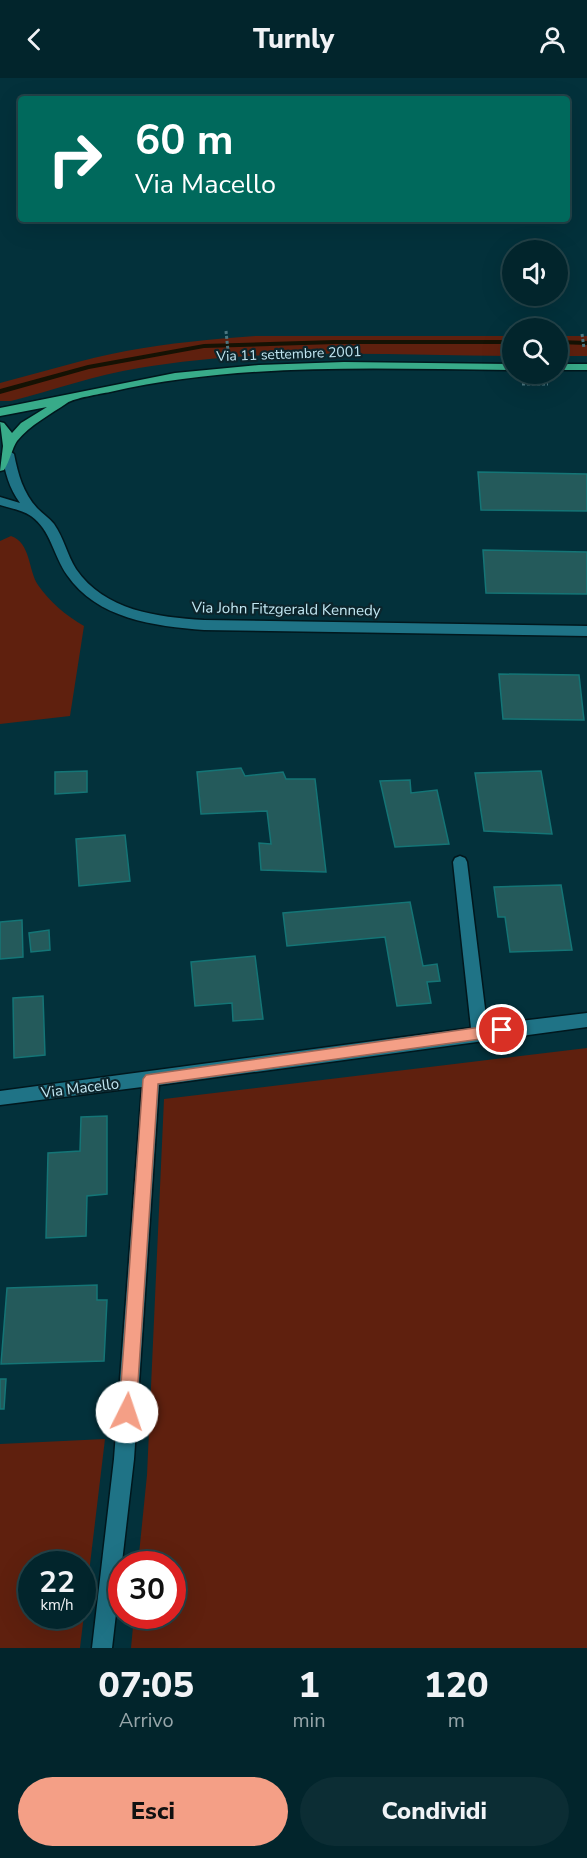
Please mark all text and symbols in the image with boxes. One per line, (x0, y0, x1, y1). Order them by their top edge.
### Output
text: Turnly (253, 21, 334, 58)
icon: back (18, 23, 51, 56)
icon: person (536, 23, 569, 56)
text: 60 m (135, 112, 234, 169)
icon: right (36, 120, 114, 198)
text: Via Macello (135, 166, 276, 203)
map controls (502, 240, 568, 384)
button: sound (502, 240, 568, 306)
button: search (502, 318, 568, 384)
street label: Via 11 settembre 2001 (215, 342, 362, 366)
street label: Via John Fitzgerald Kennedy (190, 597, 381, 621)
pin (476, 1004, 527, 1055)
icon: arrive (485, 1013, 518, 1046)
street label: Via Macello (39, 1073, 120, 1103)
position arrow (95, 1380, 159, 1444)
speed limit sign: 30 (108, 1551, 186, 1629)
text: 22 (39, 1562, 75, 1603)
text: km/h (40, 1595, 74, 1615)
text: 07:05 (98, 1661, 194, 1710)
text: 1 (298, 1661, 320, 1710)
text: 120 (424, 1661, 489, 1710)
text: Arrivo (119, 1707, 174, 1734)
text: min (292, 1707, 326, 1734)
text: m (448, 1707, 465, 1734)
button: Esci (18, 1777, 288, 1846)
button: Condividi (300, 1777, 569, 1846)

